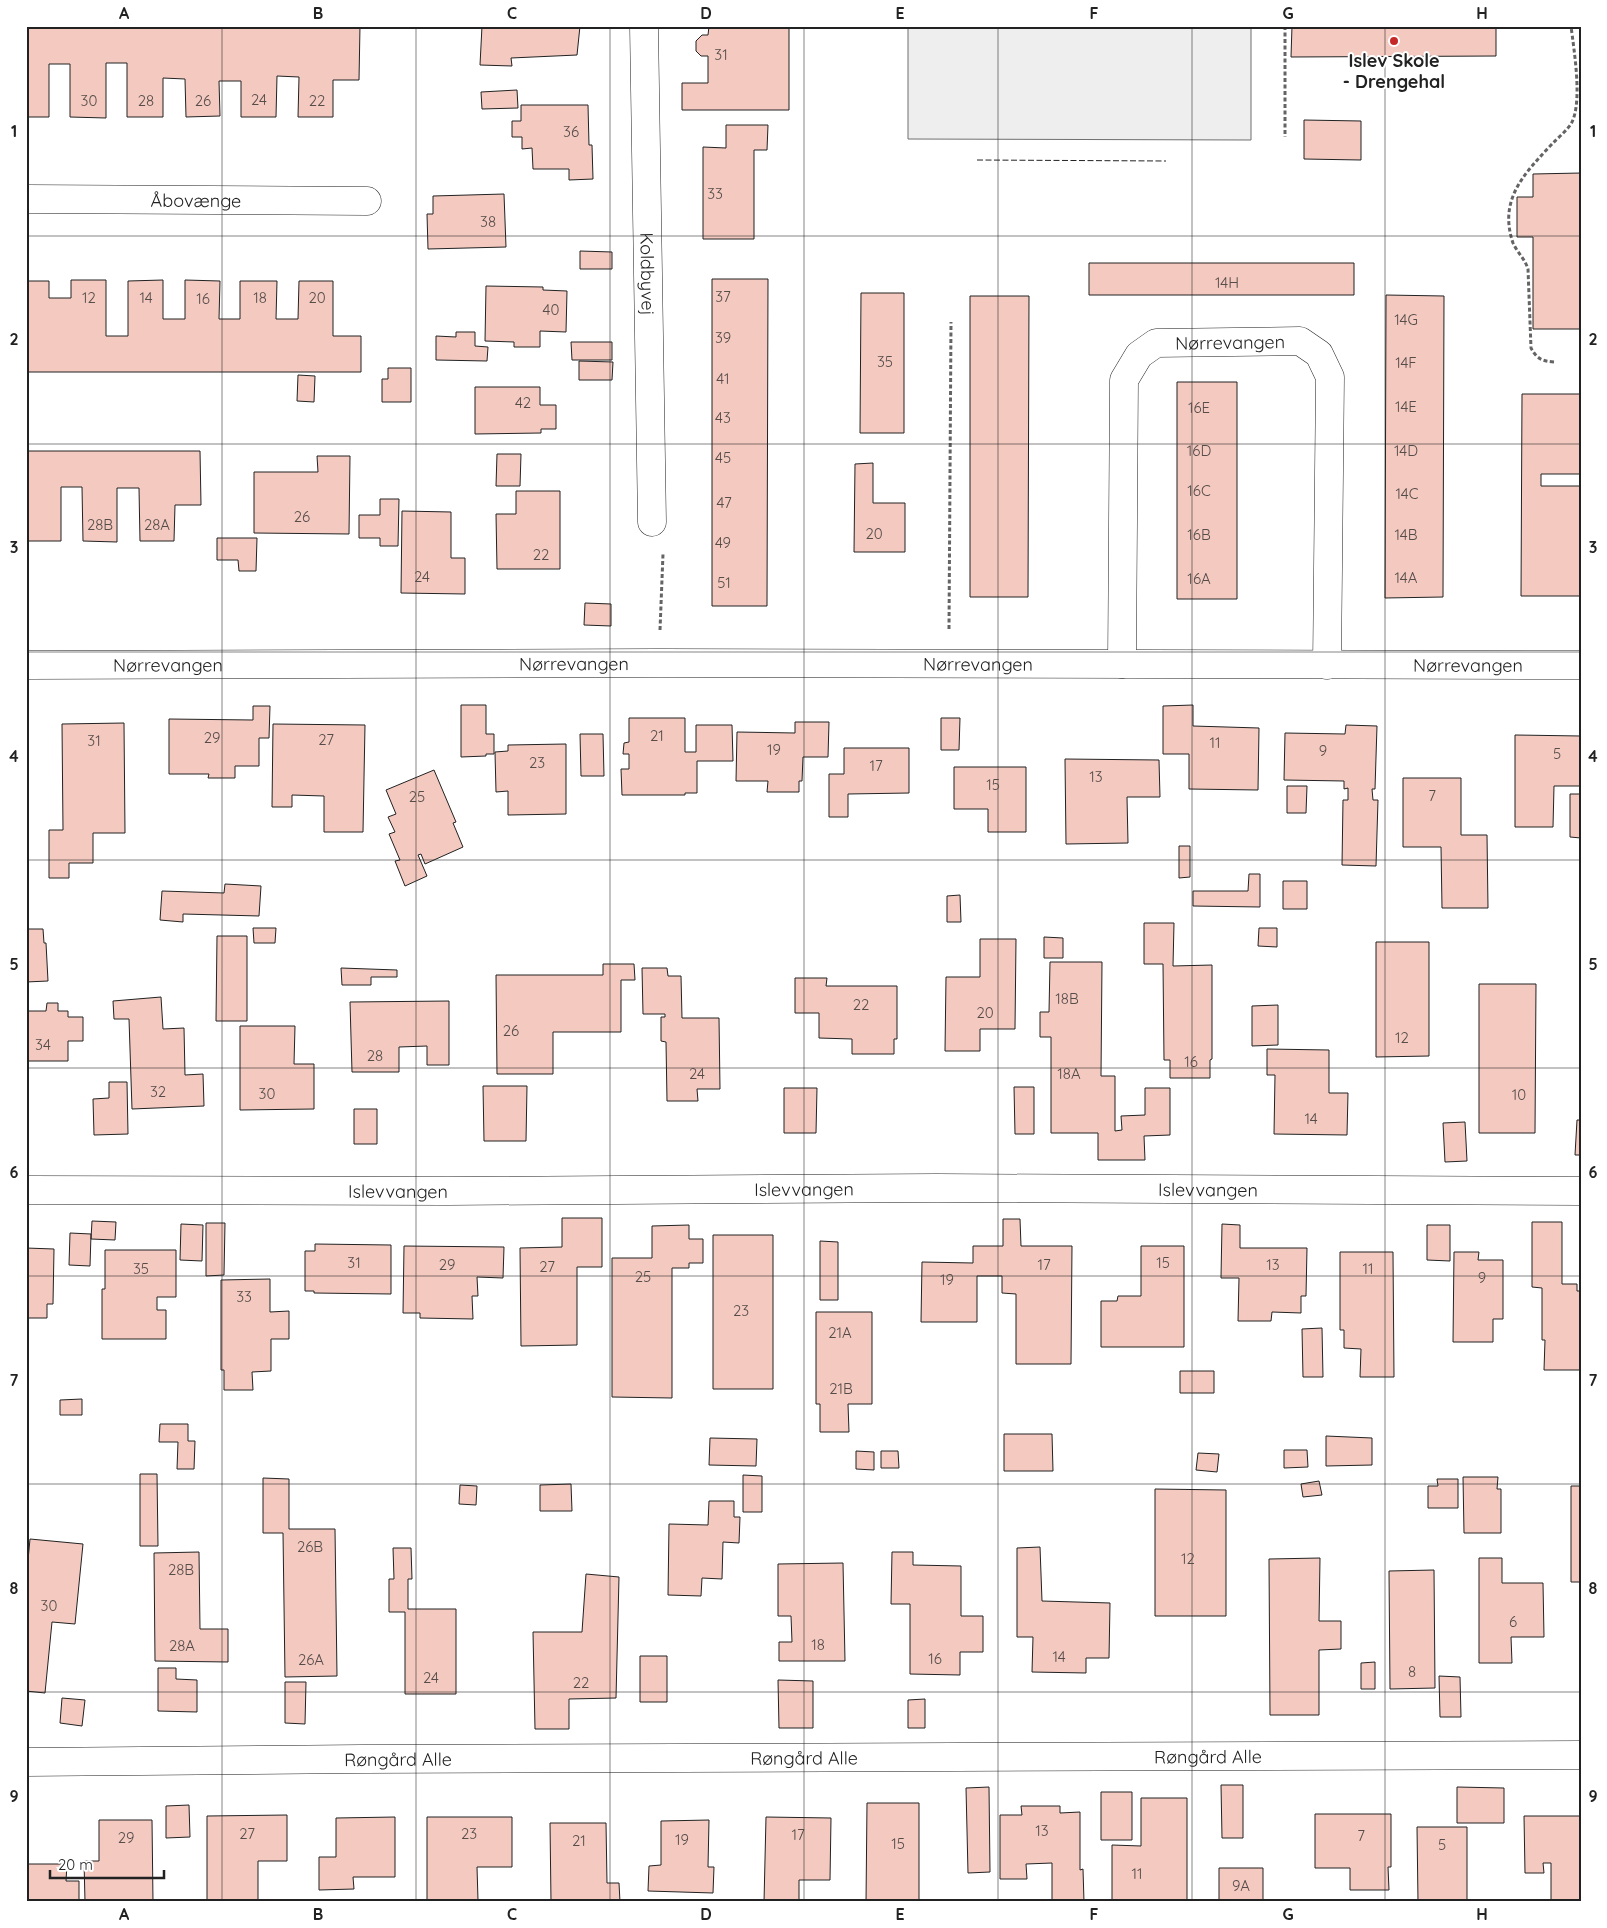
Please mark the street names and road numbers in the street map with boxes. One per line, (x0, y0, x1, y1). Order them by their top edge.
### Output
street label: Åbovænge (151, 188, 241, 212)
street label: Koldbyvej (636, 232, 660, 316)
street label: Nørrevangen (1175, 330, 1285, 354)
street label: Nørrevangen (519, 652, 629, 675)
street label: Nørrevangen (923, 652, 1033, 675)
street label: Nørrevangen (113, 653, 223, 676)
street label: Nørrevangen (1413, 653, 1523, 676)
street label: Islevvangen (754, 1177, 854, 1201)
street label: Islevvangen (1158, 1178, 1258, 1201)
street label: Islevvangen (348, 1179, 448, 1202)
street label: Røngård Alle (1154, 1745, 1262, 1768)
street label: Røngård Alle (750, 1746, 858, 1769)
street label: Røngård Alle (344, 1747, 452, 1771)

